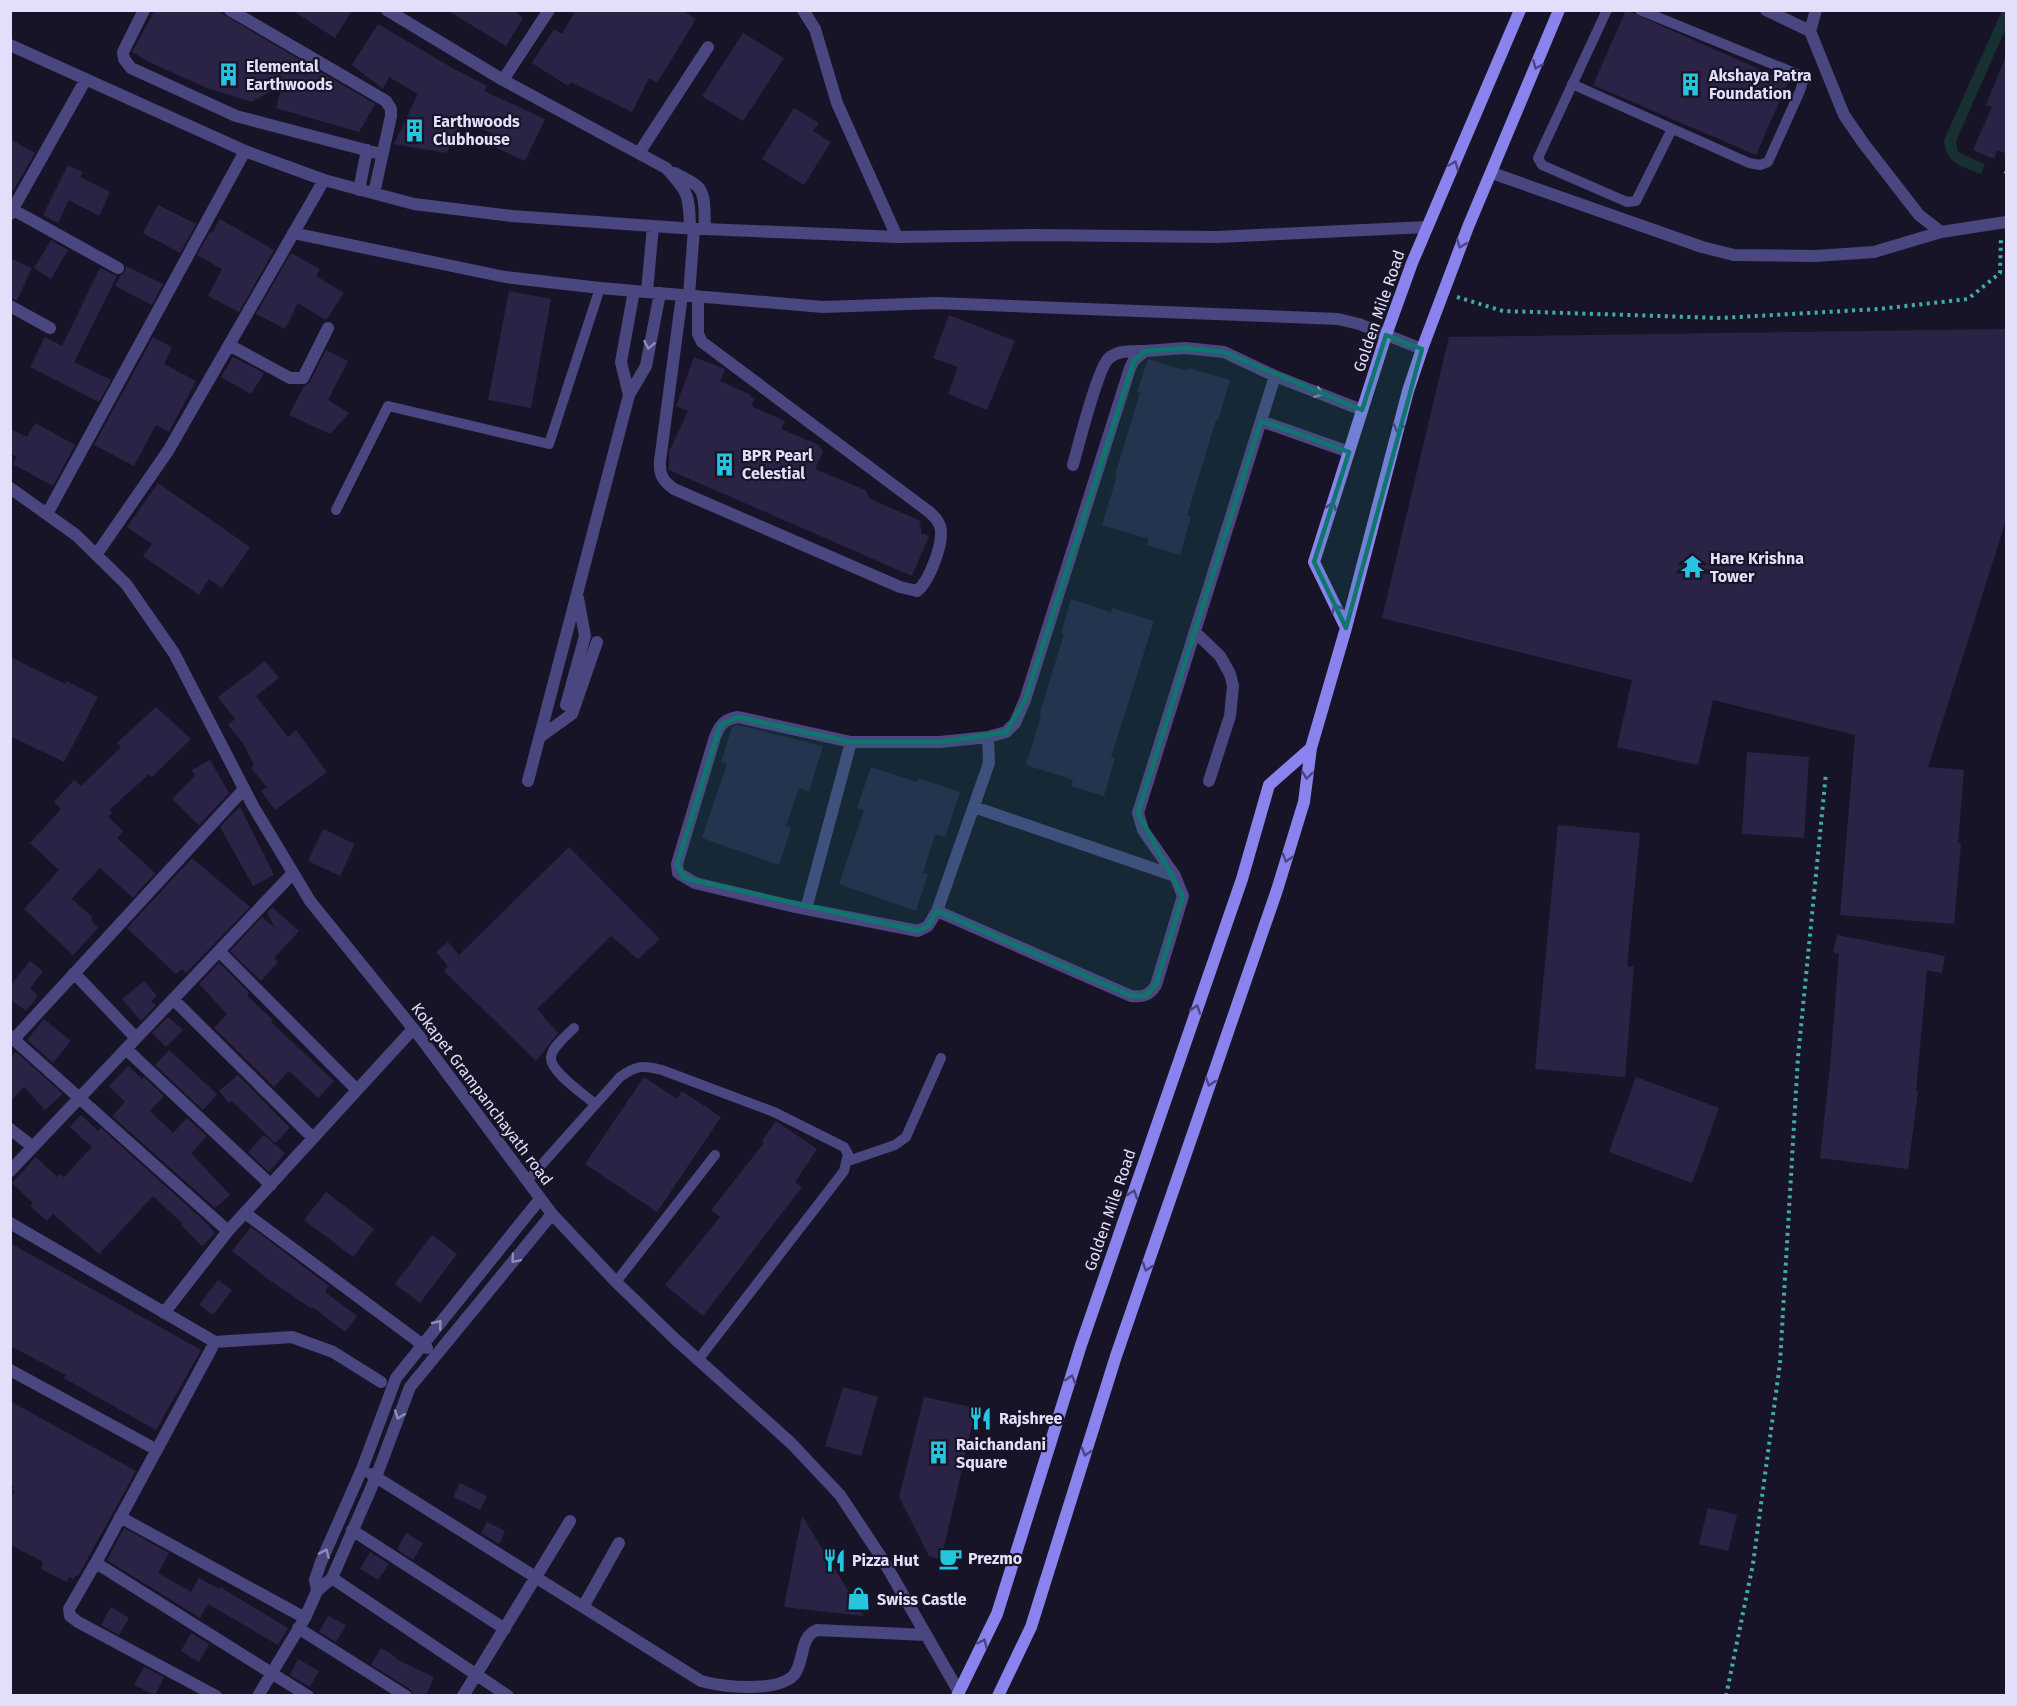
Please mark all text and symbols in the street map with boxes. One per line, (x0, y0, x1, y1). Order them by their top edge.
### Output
place label: Elemental Earthwoods (246, 57, 333, 94)
one-way arrow (1532, 58, 1544, 69)
building icon: Elemental Earthwoods (215, 62, 241, 88)
place label: Akshaya Patra Foundation (1708, 66, 1812, 103)
building icon: Akshaya Patra Foundation (1678, 71, 1704, 97)
place label: Earthwoods Clubhouse (433, 112, 520, 149)
building icon: Earthwoods Clubhouse (402, 117, 428, 143)
one-way arrow (1447, 160, 1459, 171)
one-way arrow (1456, 238, 1468, 249)
street label: Golden Mile Road (1349, 248, 1409, 374)
one-way arrow (643, 340, 656, 350)
one-way arrow (1313, 385, 1324, 398)
one-way arrow (1393, 423, 1405, 433)
place label: BPR Pearl Celestial (742, 446, 813, 483)
building icon: BPR Pearl Celestial (711, 451, 737, 477)
one-way arrow (1324, 501, 1337, 512)
place label: Hare Krishna Tower (1710, 549, 1804, 586)
temple icon: Hare Krishna Tower (1679, 554, 1705, 580)
one-way arrow (1332, 604, 1344, 615)
one-way arrow (1302, 770, 1314, 780)
one-way arrow (1282, 852, 1294, 863)
street label: Kokapet Grampanchayath road (407, 999, 557, 1189)
one-way arrow (1189, 1005, 1202, 1015)
one-way arrow (1204, 1076, 1217, 1087)
street label: Golden Mile Road (1080, 1147, 1140, 1273)
one-way arrow (1125, 1189, 1138, 1200)
one-way arrow (511, 1252, 522, 1263)
one-way arrow (1141, 1261, 1154, 1272)
one-way arrow (431, 1319, 442, 1330)
one-way arrow (1064, 1374, 1076, 1385)
restaurant icon: Rajshree (968, 1405, 994, 1431)
one-way arrow (394, 1409, 407, 1420)
place label: Rajshree (999, 1409, 1063, 1428)
place label: Raichandani Square (956, 1435, 1046, 1472)
building icon: Raichandani Square (925, 1440, 951, 1466)
one-way arrow (1081, 1446, 1093, 1457)
cafe icon: Prezmo (937, 1545, 963, 1571)
restaurant icon: Pizza Hut (821, 1547, 847, 1573)
one-way arrow (318, 1549, 330, 1560)
place label: Prezmo (968, 1549, 1022, 1568)
place label: Pizza Hut (852, 1551, 920, 1570)
shop icon: Swiss Castle (846, 1586, 872, 1612)
place label: Swiss Castle (877, 1590, 967, 1609)
one-way arrow (976, 1639, 988, 1650)

